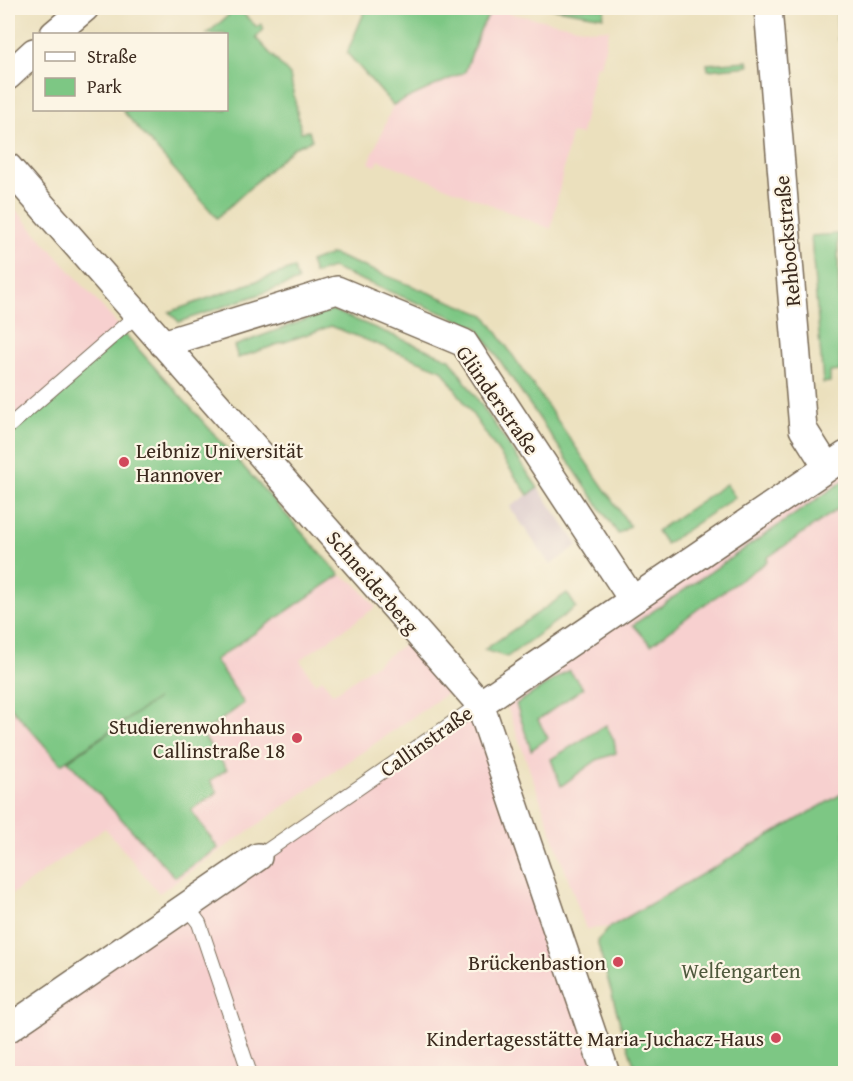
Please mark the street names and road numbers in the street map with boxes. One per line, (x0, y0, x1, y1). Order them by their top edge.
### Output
street label: Rehbockstraße (766, 174, 808, 308)
street label: Glünderstraße (449, 339, 547, 461)
street label: Schneiderberg (319, 523, 427, 641)
street label: Callinstraße (373, 698, 479, 784)

